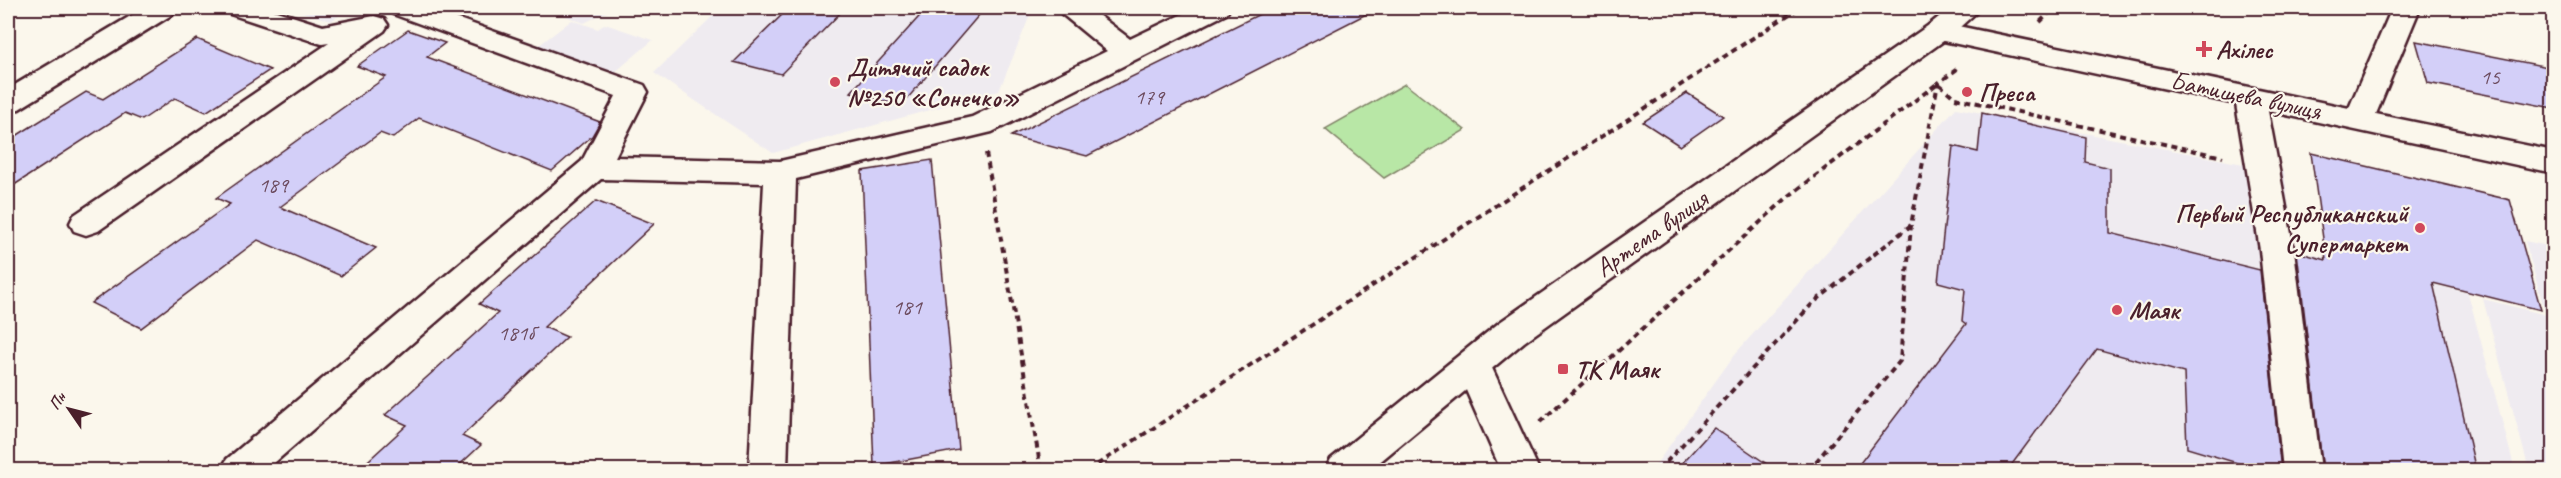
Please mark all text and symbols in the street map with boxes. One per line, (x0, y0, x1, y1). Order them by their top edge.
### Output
place label: Ахілес (2216, 33, 2273, 66)
marker: Ахілес (2197, 42, 2211, 56)
place label: Дитячий садок №250 «Сонечко» (847, 51, 1020, 114)
house number: 15 (2480, 63, 2501, 91)
street label: Батищева вулиця (2168, 64, 2325, 128)
marker: Дитячий садок №250 «Сонечко» (828, 75, 842, 89)
place label: Преса (1979, 76, 2036, 109)
house number: 179 (1134, 83, 1166, 111)
marker: Преса (1960, 85, 1974, 99)
house number: 189 (258, 171, 290, 199)
street label: Артема вулиця (1589, 181, 1716, 284)
place label: Первый Республиканский Супермаркет (2175, 197, 2410, 260)
marker: Первый Республиканский Супермаркет (2413, 221, 2427, 235)
house number: 181 (892, 293, 923, 321)
place label: Маяк (2129, 294, 2182, 327)
marker: Маяк (2110, 303, 2124, 317)
house number: 181б (498, 319, 540, 347)
place label: ТК Маяк (1575, 353, 1661, 386)
marker: ТК Маяк (1556, 362, 1570, 376)
north arrow (39, 379, 99, 439)
text: Пн (45, 388, 71, 414)

